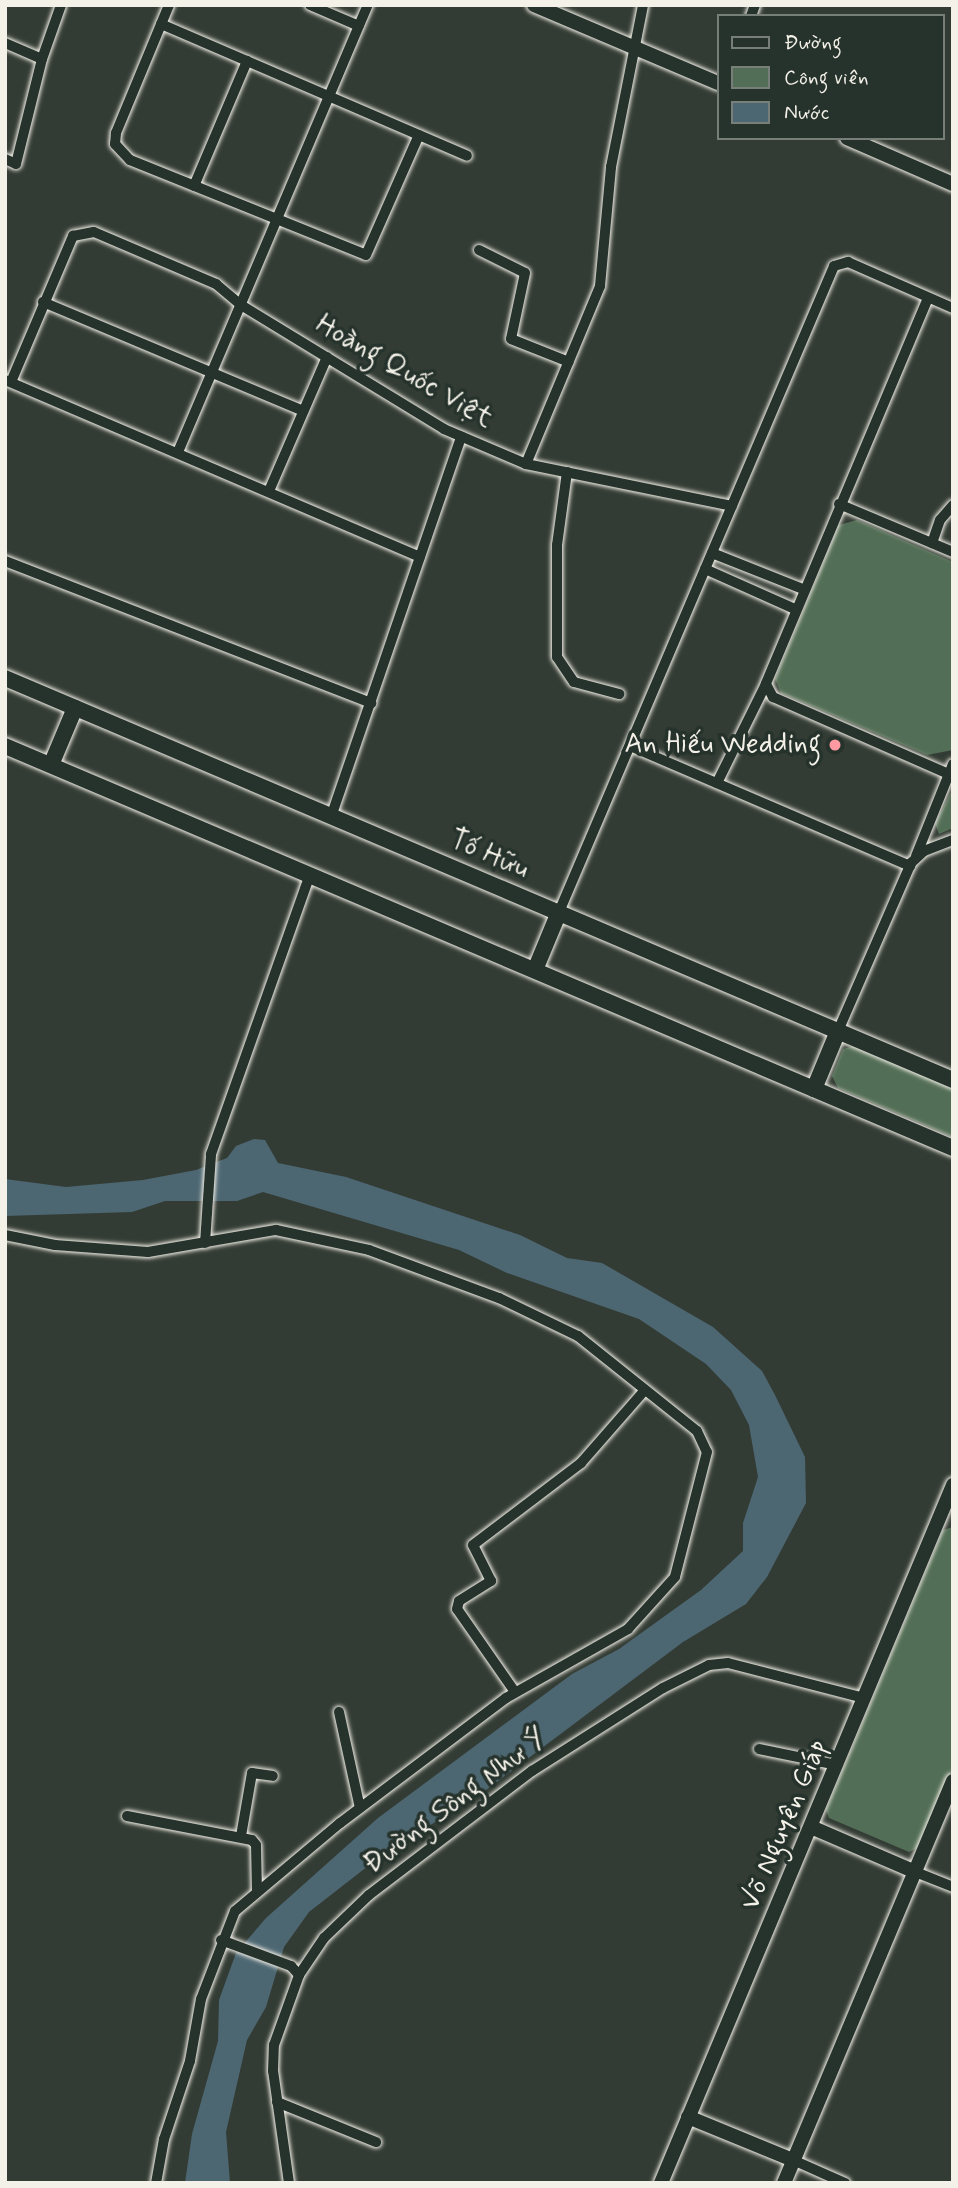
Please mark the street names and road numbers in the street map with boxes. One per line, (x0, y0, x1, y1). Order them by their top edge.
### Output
street label: Hoàng Quốc Việt (310, 308, 498, 436)
street label: Tố Hữu (444, 823, 534, 887)
street label: Đường Sông Như Ý (357, 1722, 555, 1882)
street label: Võ Nguyên Giáp (734, 1735, 836, 1915)

